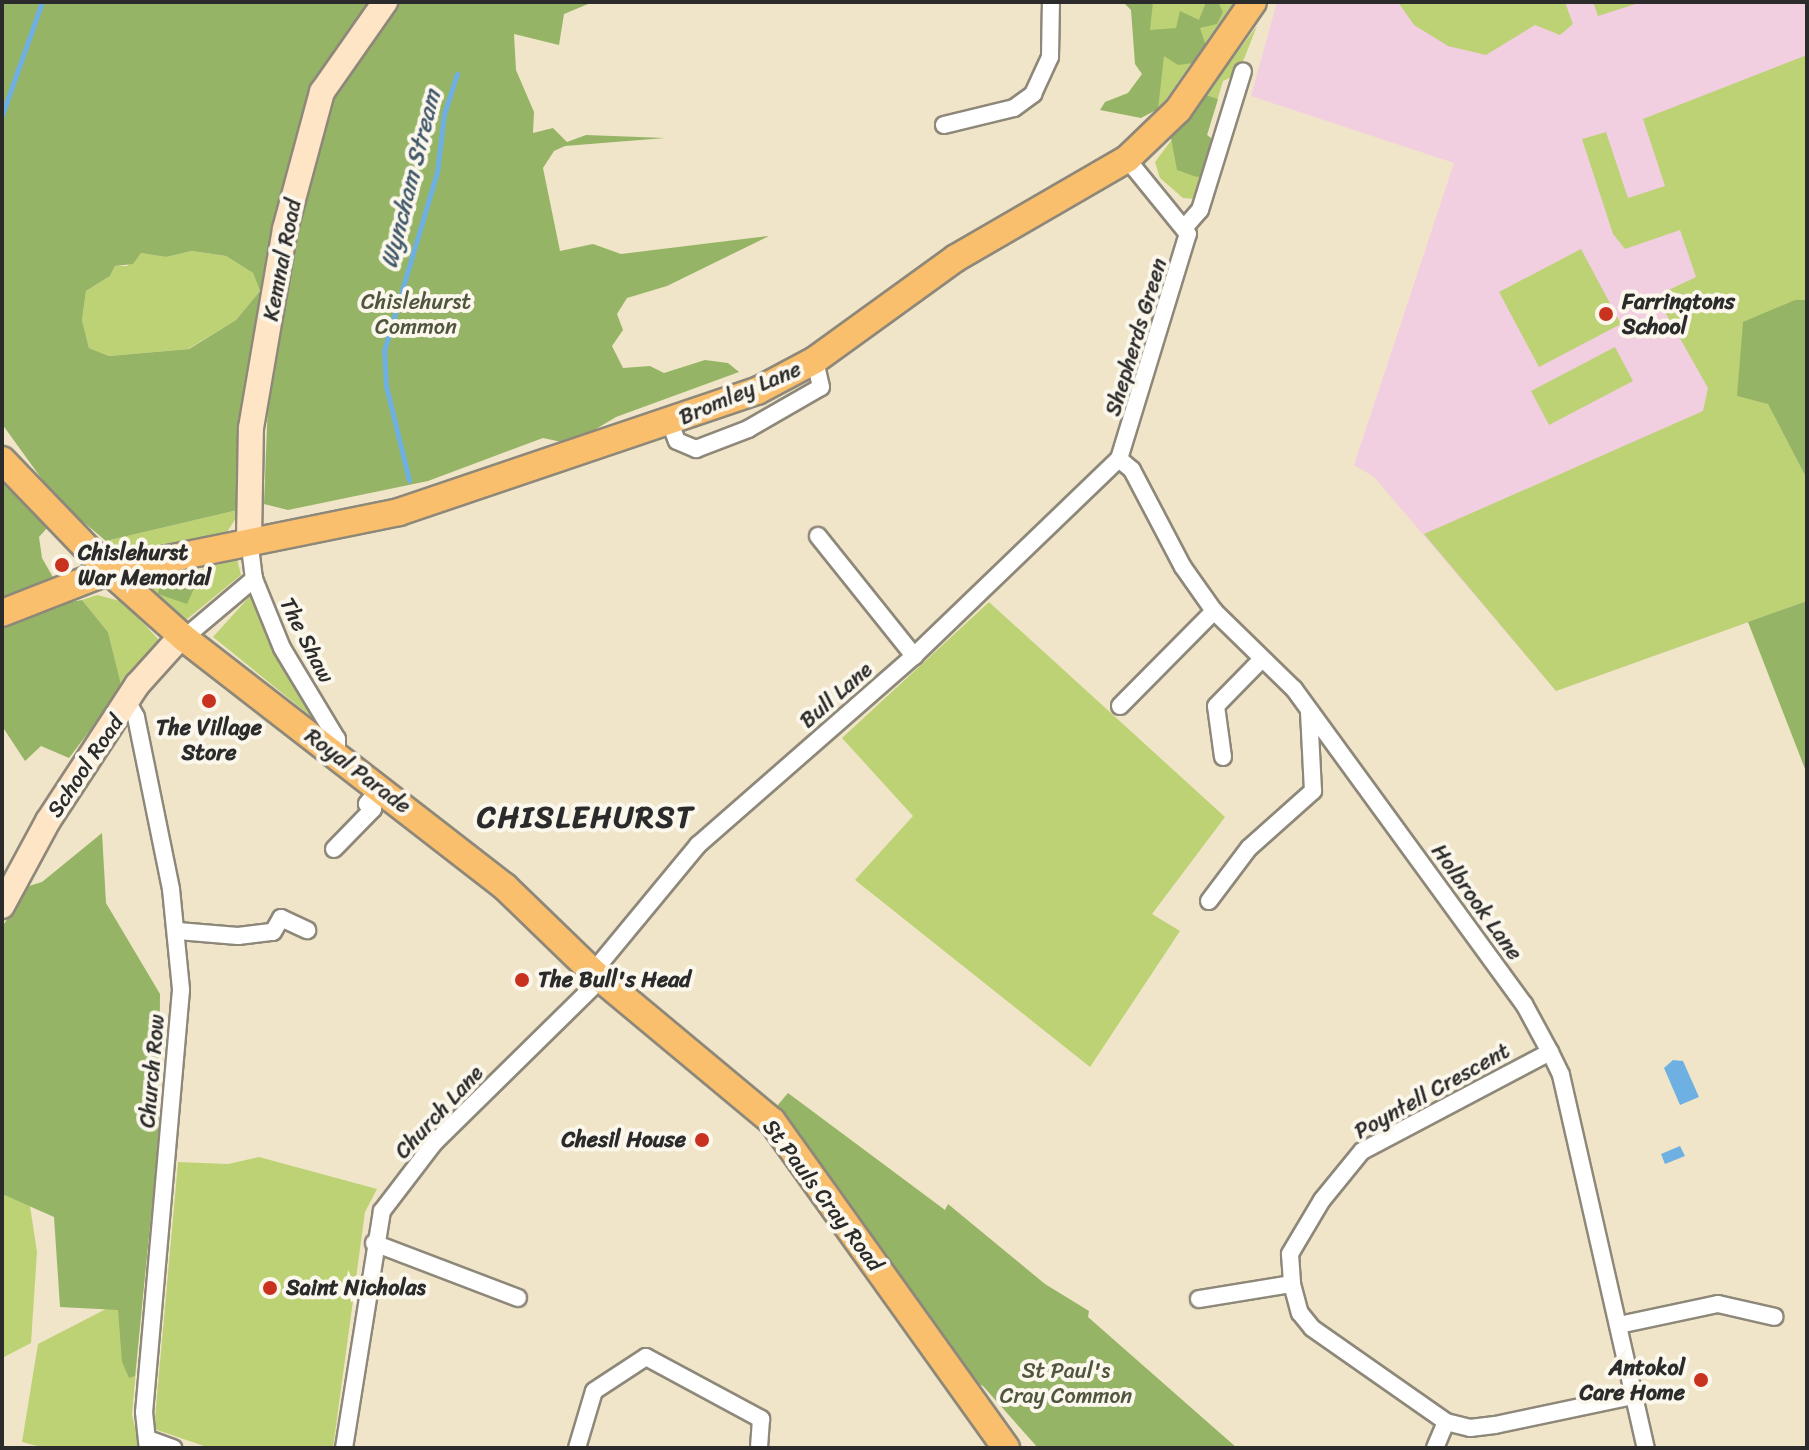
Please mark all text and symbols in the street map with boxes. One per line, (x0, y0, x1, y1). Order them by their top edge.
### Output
water label: Wyncham Stream (375, 87, 447, 271)
street label: Kemnal Road (257, 197, 307, 323)
street label: Shepherds Green (1099, 255, 1173, 419)
park label: Chislehurst Common (361, 288, 471, 340)
place label: Farringtons School (1622, 288, 1735, 340)
marker: Farringtons School (1597, 305, 1615, 323)
street label: Bromley Lane (675, 355, 805, 431)
place label: Chislehurst War Memorial (78, 539, 210, 590)
marker: Chislehurst War Memorial (53, 556, 71, 574)
street label: The Shaw (274, 593, 340, 687)
street label: Bull Lane (794, 656, 878, 734)
marker: The Village Store (200, 692, 218, 710)
street label: School Road (41, 710, 129, 822)
place label: The Village Store (156, 714, 262, 766)
street label: Royal Parade (300, 723, 416, 819)
district label: CHISLEHURST (479, 799, 693, 835)
street label: Holbrook Lane (1426, 839, 1528, 965)
place label: The Bull's Head (538, 967, 690, 993)
marker: The Bull's Head (513, 971, 531, 989)
street label: Church Row (134, 1013, 170, 1129)
street label: Poyntell Crescent (1349, 1037, 1515, 1145)
street label: Church Lane (389, 1060, 489, 1164)
street label: St Pauls Cray Road (757, 1113, 889, 1277)
place label: Chesil House (562, 1127, 686, 1153)
marker: Chesil House (693, 1131, 711, 1149)
place label: Saint Nicholas (286, 1275, 427, 1301)
marker: Saint Nicholas (261, 1279, 279, 1297)
place label: Antokol Care Home (1579, 1354, 1685, 1406)
park label: St Paul's Cray Common (1000, 1357, 1132, 1408)
marker: Antokol Care Home (1692, 1371, 1710, 1389)

